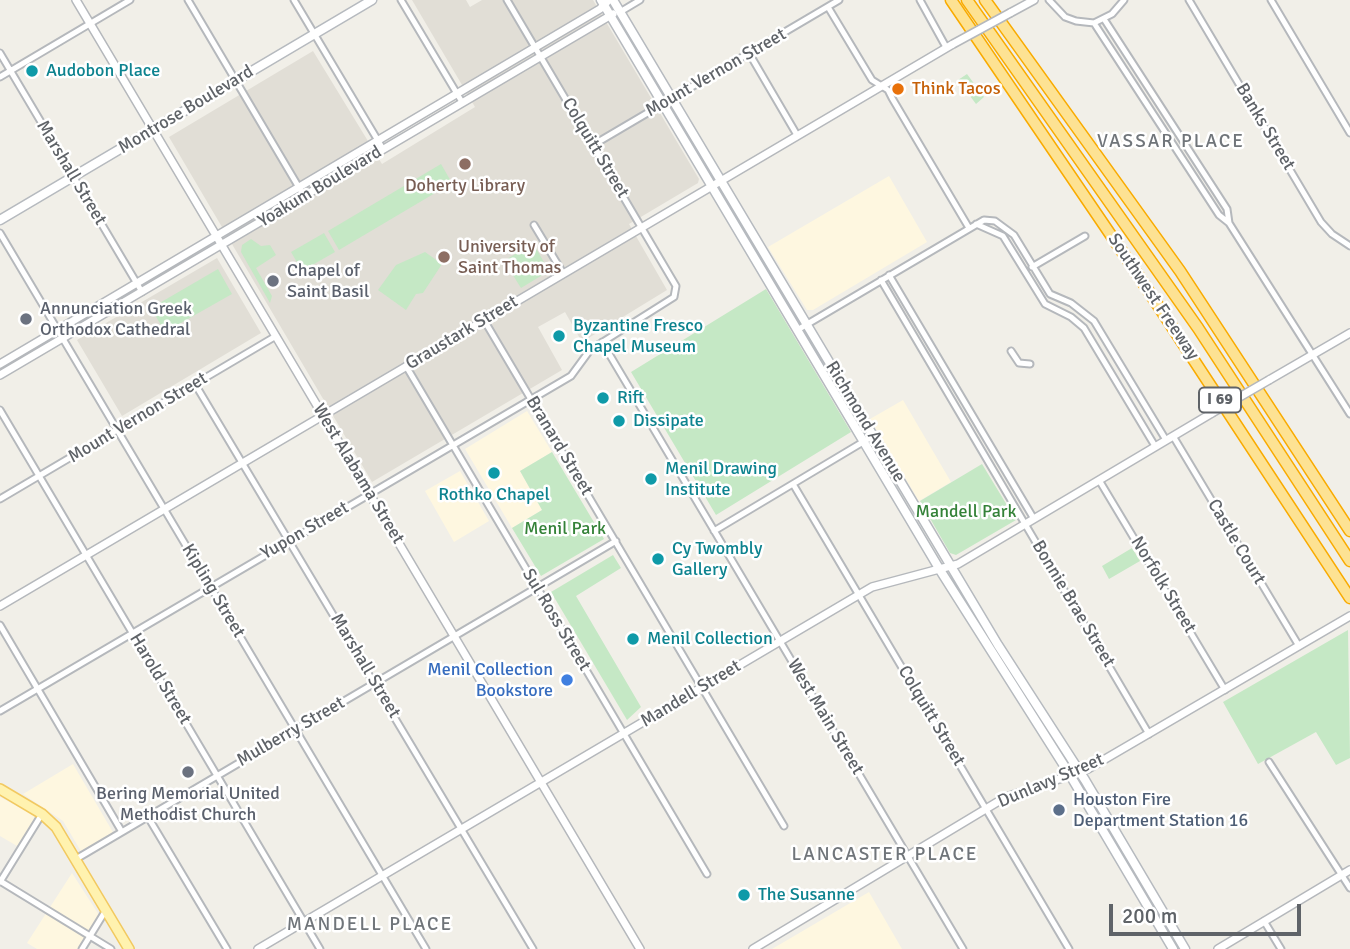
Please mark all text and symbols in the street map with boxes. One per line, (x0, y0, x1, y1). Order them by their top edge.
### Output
street label: Mount Vernon Street (642, 24, 790, 122)
place label: Audobon Place (46, 60, 160, 82)
street label: Montrose Boulevard (115, 61, 257, 159)
marker: Audobon Place (24, 63, 40, 79)
place label: Think Tacos (912, 78, 1001, 100)
street label: Banks Street (1231, 80, 1299, 174)
marker: Think Tacos (890, 81, 906, 97)
street label: Colquitt Street (557, 94, 633, 202)
street label: Marshall Street (31, 117, 111, 229)
district label: VASSAR PLACE (1099, 131, 1243, 153)
street label: Yoakum Boulevard (254, 142, 386, 232)
marker: Doherty Library (457, 156, 473, 172)
place label: Doherty Library (405, 175, 525, 197)
street label: Southwest Freeway (1103, 230, 1203, 364)
place label: University of Saint Thomas (458, 236, 561, 278)
marker: University of Saint Thomas (436, 249, 452, 265)
place label: Chapel of Saint Basil (287, 260, 369, 302)
marker: Chapel of Saint Basil (265, 273, 281, 289)
street label: Graustark Street (402, 291, 522, 375)
place label: Annunciation Greek Orthodox Cathedral (40, 298, 192, 340)
marker: Annunciation Greek Orthodox Cathedral (18, 311, 34, 327)
place label: Byzantine Fresco Chapel Museum (573, 315, 703, 358)
marker: Byzantine Fresco Chapel Museum (551, 328, 567, 344)
street label: Richmond Avenue (820, 358, 910, 486)
street label: Mount Vernon Street (64, 368, 212, 468)
place label: Rift (617, 387, 644, 409)
road number: I 69 (1199, 388, 1241, 412)
marker: Rift (595, 390, 611, 406)
street label: Branard Street (521, 392, 597, 500)
street label: West Alabama Street (308, 400, 408, 548)
place label: Dissipate (633, 410, 704, 432)
marker: Dissipate (611, 413, 627, 429)
place label: Menil Drawing Institute (665, 458, 777, 500)
marker: Rothko Chapel (486, 465, 502, 481)
marker: Menil Drawing Institute (643, 471, 659, 487)
place label: Rothko Chapel (438, 484, 550, 506)
street label: Castle Court (1202, 496, 1270, 588)
street label: Yupon Street (257, 497, 353, 565)
park label: Mandell Park (916, 501, 1016, 523)
park label: Menil Park (524, 518, 606, 540)
street label: Norfolk Street (1126, 533, 1200, 637)
street label: Bonnie Brae Street (1027, 537, 1119, 671)
place label: Cy Twombly Gallery (672, 538, 762, 580)
street label: Kipling Street (177, 540, 249, 642)
marker: Cy Twombly Gallery (650, 551, 666, 567)
street label: Sul Ross Street (517, 565, 595, 675)
street label: Marshall Street (325, 610, 405, 722)
place label: Menil Collection (647, 628, 773, 650)
street label: Harold Street (124, 630, 196, 728)
marker: Menil Collection (625, 631, 641, 647)
street label: West Main Street (782, 655, 868, 779)
street label: Mandell Street (637, 656, 745, 732)
place label: Menil Collection Bookstore (427, 659, 553, 702)
street label: Colquitt Street (893, 662, 969, 770)
marker: Menil Collection Bookstore (559, 672, 575, 688)
street label: Mulberry Street (233, 692, 349, 772)
street label: Dunlavy Street (995, 749, 1107, 813)
marker: Bering Memorial United Methodist Church (180, 764, 196, 780)
place label: Bering Memorial United Methodist Church (96, 783, 280, 826)
place label: Houston Fire Department Station 16 (1073, 789, 1248, 832)
marker: Houston Fire Department Station 16 (1051, 802, 1067, 818)
district label: LANCASTER PLACE (793, 844, 977, 866)
place label: The Susanne (758, 884, 855, 906)
marker: The Susanne (736, 887, 752, 903)
scale bar (1112, 890, 1304, 934)
text: 200 m (1122, 903, 1177, 929)
district label: MANDELL PLACE (288, 914, 452, 936)

